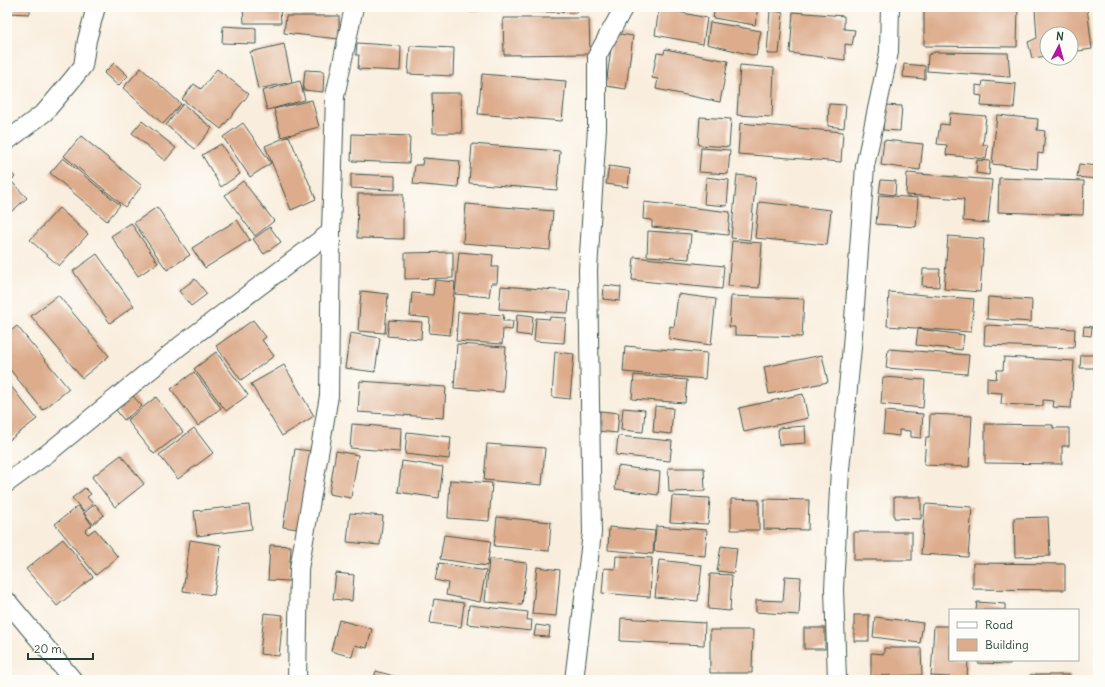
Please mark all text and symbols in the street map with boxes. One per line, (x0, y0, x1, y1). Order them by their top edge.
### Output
north arrow (1039, 26, 1079, 66)
text: N (1056, 29, 1065, 43)
legend (949, 609, 1079, 661)
text: Road (985, 617, 1013, 632)
scale bar (28, 635, 93, 661)
text: Building (985, 637, 1029, 652)
text: 20 m (34, 641, 62, 656)

